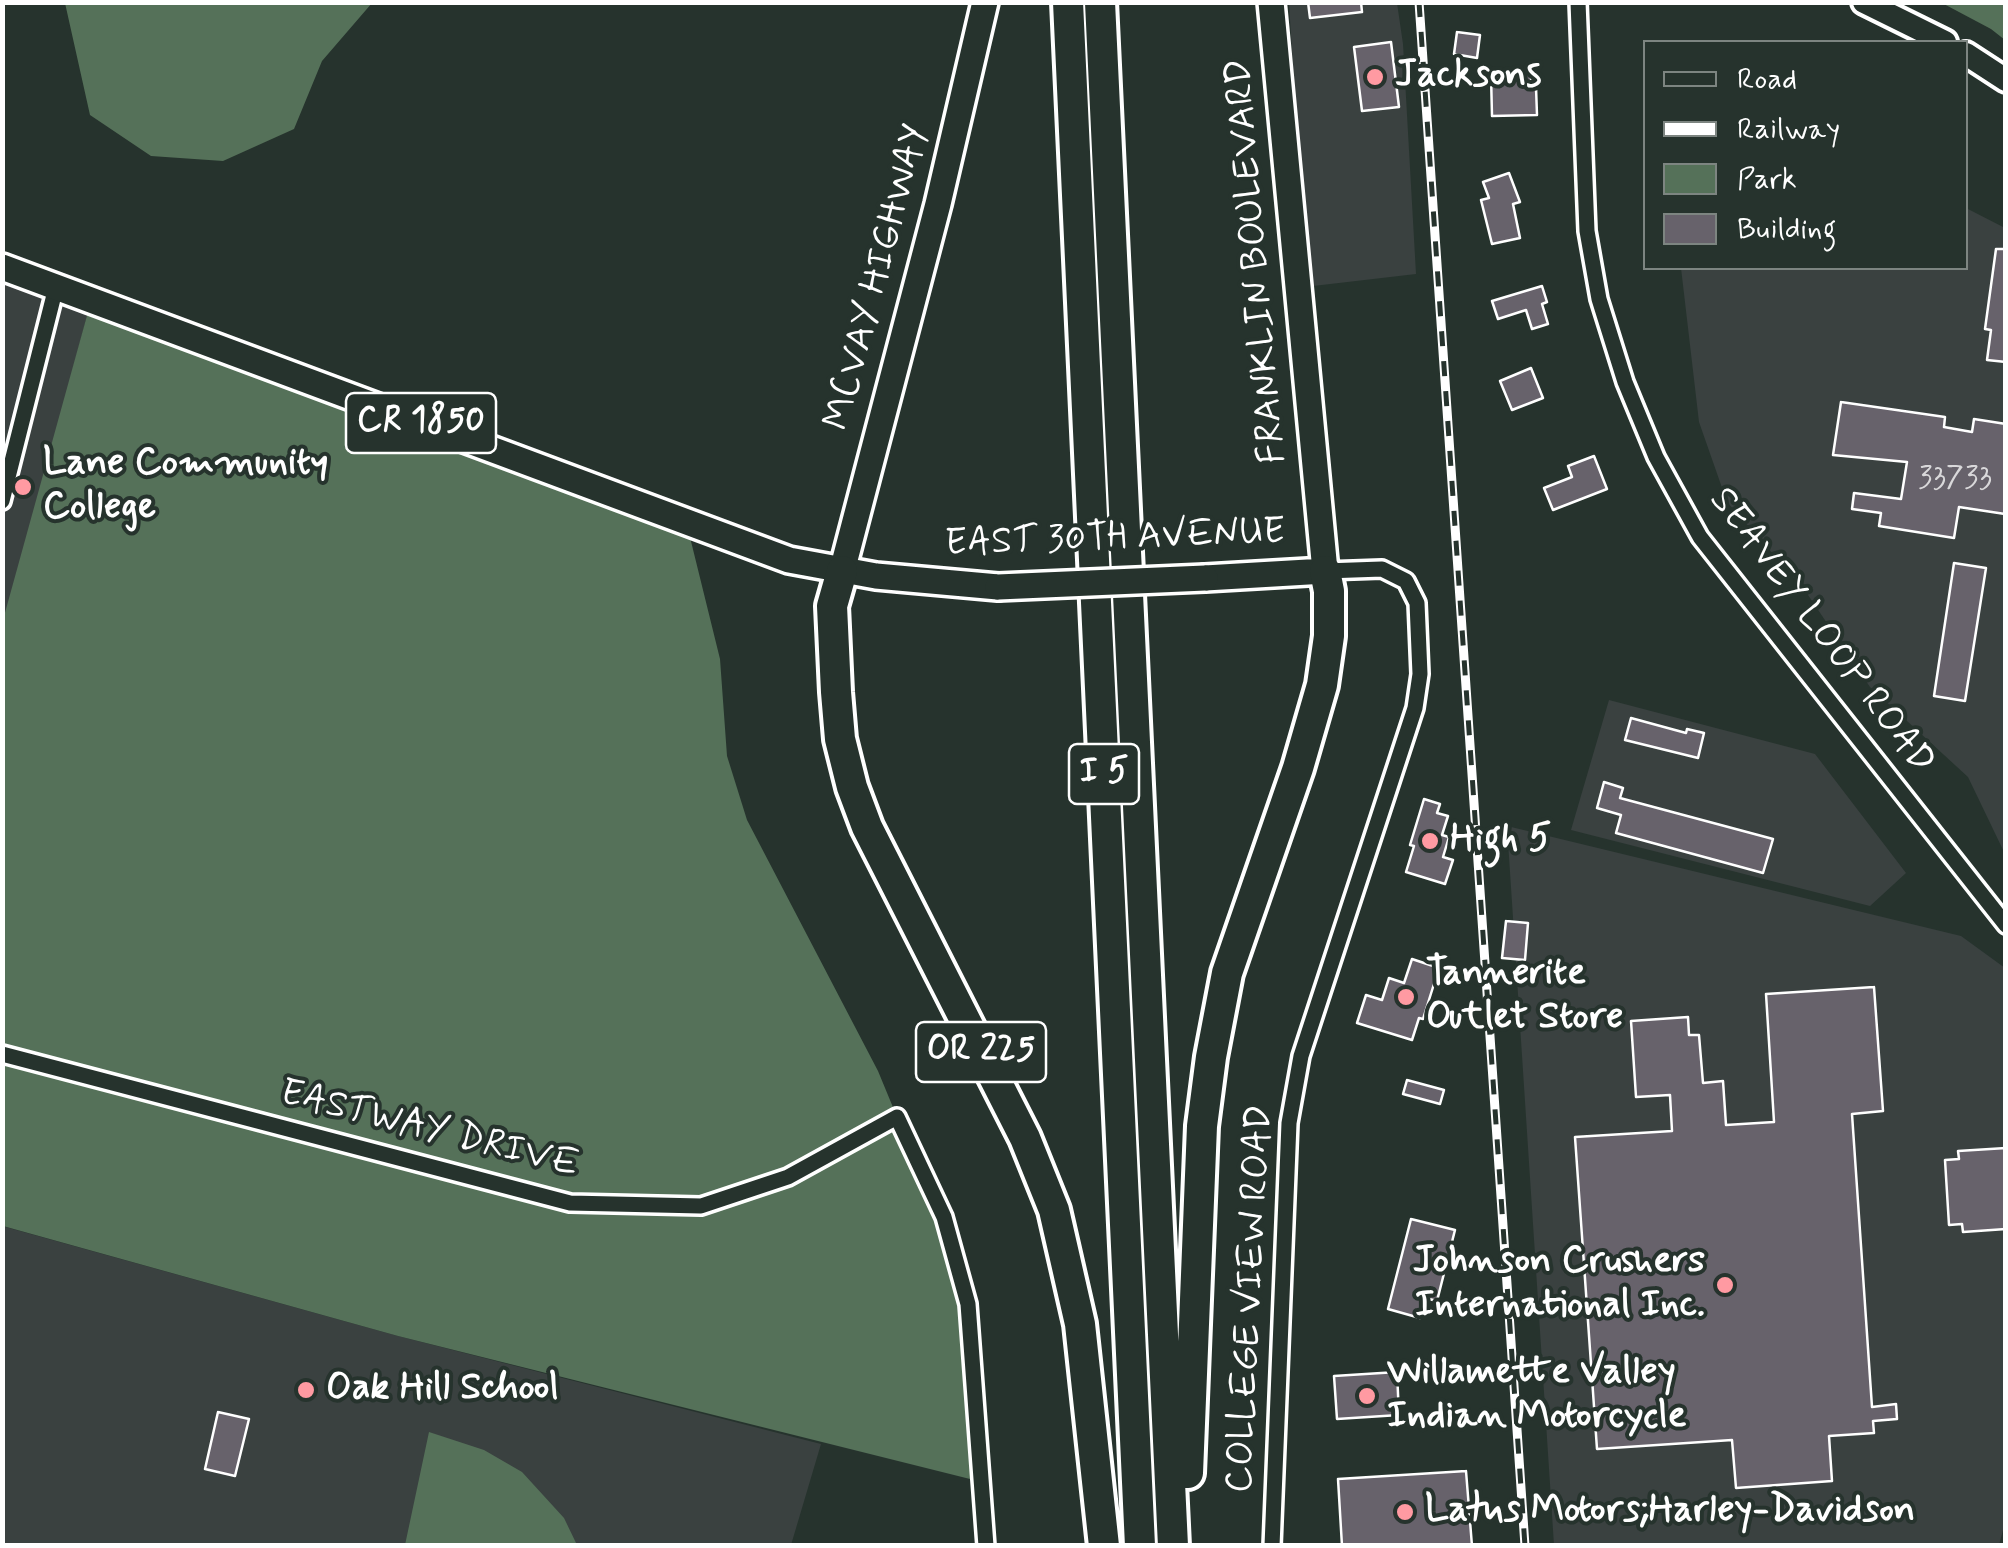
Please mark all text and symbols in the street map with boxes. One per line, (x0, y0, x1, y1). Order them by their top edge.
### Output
legend (1643, 40, 1968, 270)
place label: Jacksons (1395, 54, 1541, 100)
street label: FRANKLIN BOULEVARD (1218, 57, 1298, 465)
text: Road (1737, 60, 1797, 99)
marker: Jacksons (1364, 66, 1386, 88)
text: Railway (1737, 110, 1840, 149)
street label: MCVAY HIGHWAY (816, 120, 942, 436)
text: Park (1737, 160, 1797, 199)
text: Building (1737, 210, 1836, 249)
road number: CR 1850 (346, 393, 496, 453)
place label: Lane Community College (43, 442, 328, 532)
house number: 33733 (1918, 461, 1992, 499)
marker: Lane Community College (12, 476, 34, 498)
street label: SEAVEY LOOP ROAD (1697, 480, 1943, 784)
street label: EAST 30TH AVENUE (944, 511, 1286, 569)
road number: I 5 (1069, 744, 1139, 804)
place label: High 5 (1450, 818, 1551, 864)
marker: High 5 (1419, 830, 1441, 852)
place label: Tannerite Outlet Store (1426, 952, 1623, 1042)
marker: Tannerite Outlet Store (1395, 986, 1417, 1008)
road number: OR 225 (916, 1022, 1046, 1082)
street label: EASTWAY DRIVE (275, 1072, 583, 1190)
street label: COLLEGE VIEW ROAD (1219, 1104, 1285, 1494)
place label: Johnson Crushers International Inc. (1413, 1240, 1705, 1330)
marker: Johnson Crushers International Inc. (1714, 1274, 1736, 1296)
place label: Willamette Valley Indian Motorcycle (1387, 1351, 1686, 1440)
place label: Oak Hill School (326, 1367, 559, 1413)
marker: Oak Hill School (295, 1379, 317, 1401)
marker: Willamette Valley Indian Motorcycle (1356, 1385, 1378, 1407)
place label: Latus Motors;Harley-Davidson (1425, 1489, 1915, 1535)
marker: Latus Motors;Harley-Davidson (1394, 1501, 1416, 1523)

